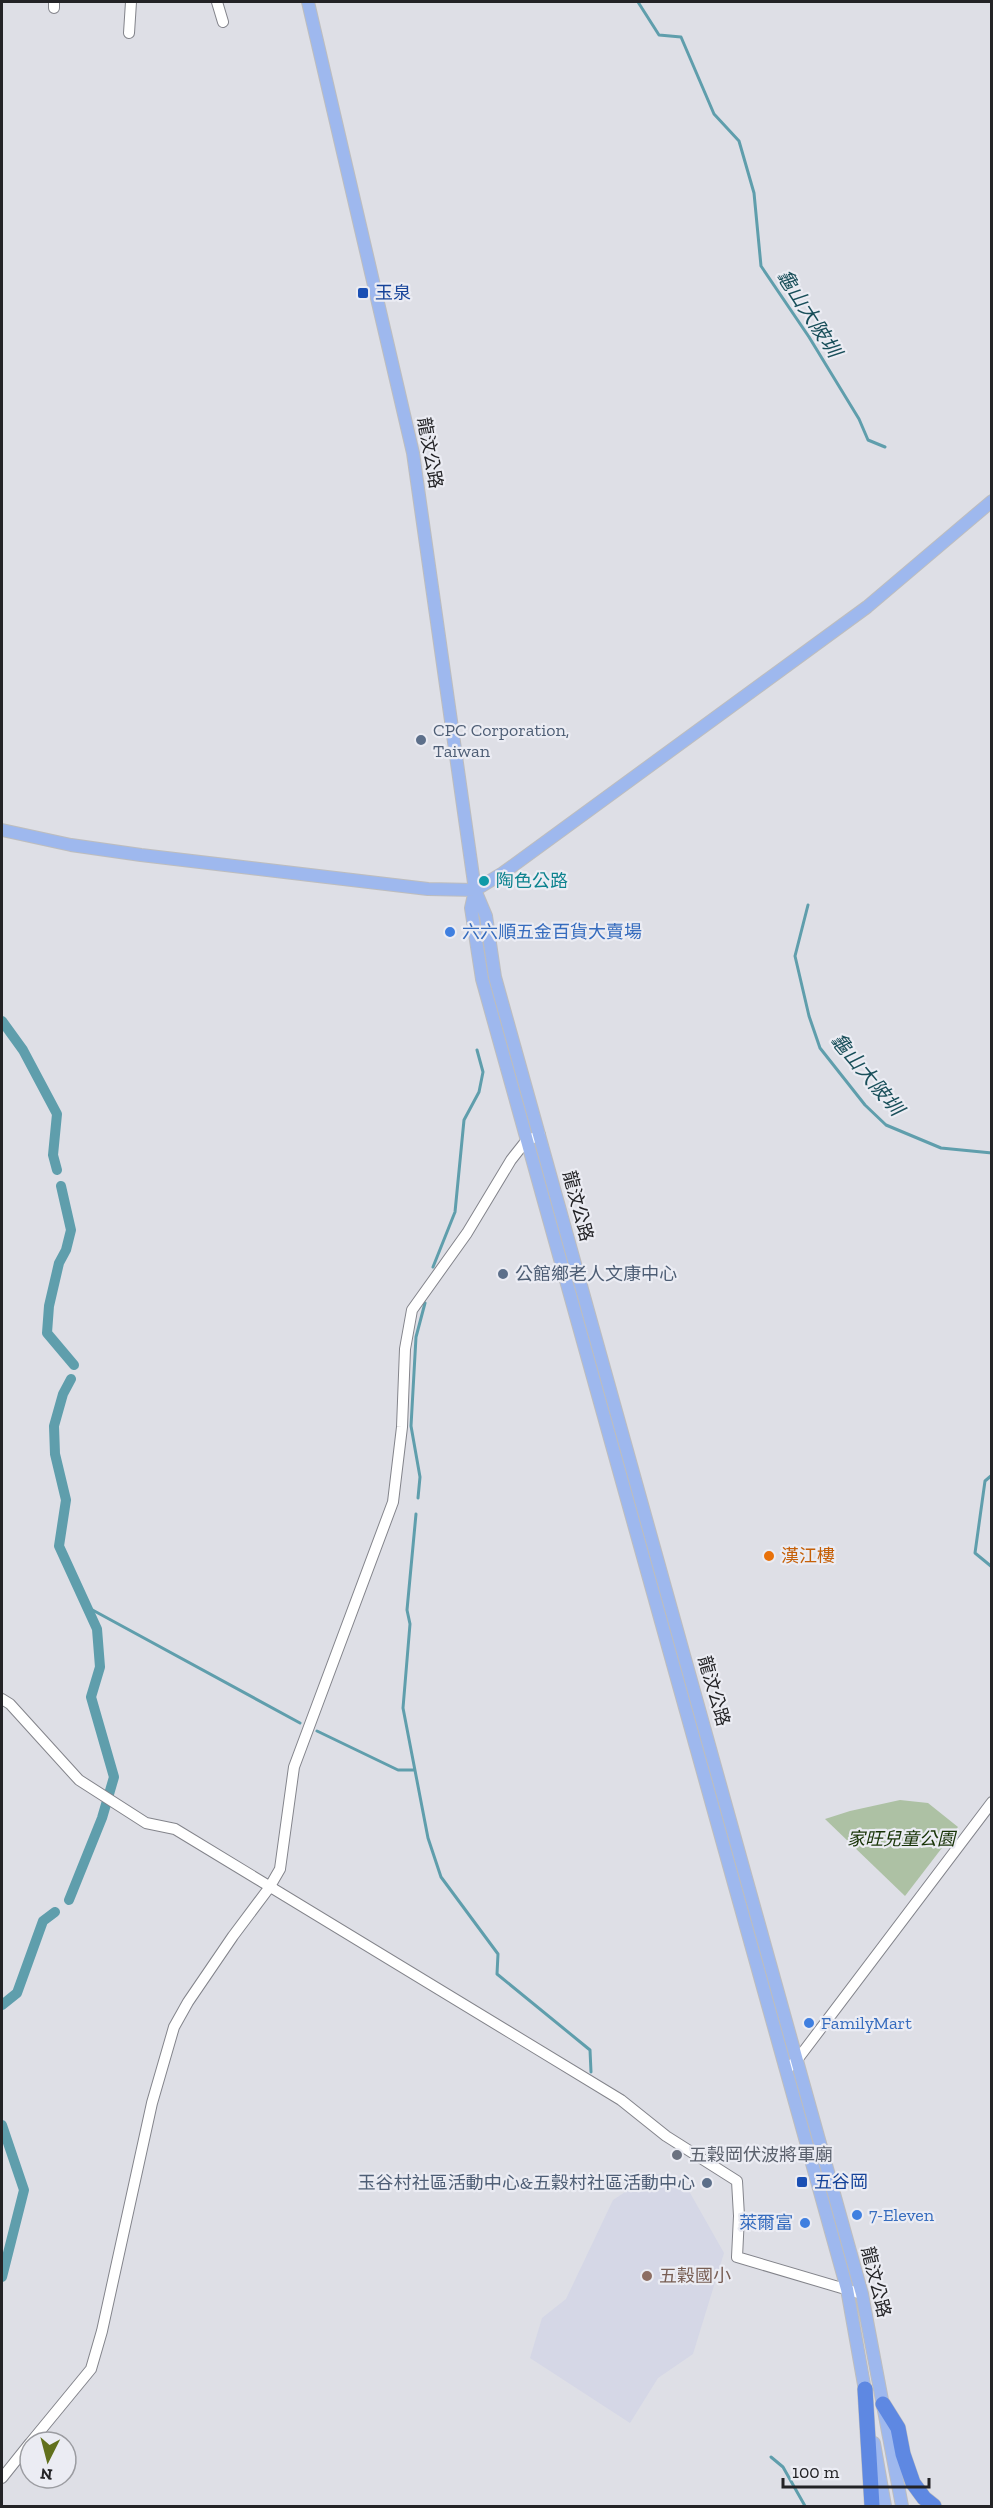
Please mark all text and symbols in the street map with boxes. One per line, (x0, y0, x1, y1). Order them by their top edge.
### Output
water label: 龜山大陂圳 (772, 265, 848, 364)
place label: 玉泉 (375, 282, 411, 304)
marker: 玉泉 (356, 286, 370, 300)
street label: 龍汶公路 (413, 416, 447, 490)
place label: CPC Corporation, Taiwan (433, 719, 569, 762)
marker: CPC Corporation, Taiwan (414, 733, 428, 747)
place label: 陶色公路 (496, 870, 568, 892)
marker: 陶色公路 (477, 874, 491, 888)
place label: 六六順五金百貨大賣場 (462, 921, 642, 943)
marker: 六六順五金百貨大賣場 (443, 925, 457, 939)
water label: 龜山大陂圳 (826, 1028, 910, 1122)
street label: 龍汶公路 (558, 1168, 598, 1244)
place label: 公館鄉老人文康中心 (515, 1263, 677, 1285)
marker: 公館鄉老人文康中心 (496, 1267, 510, 1281)
place label: 漢江樓 (781, 1545, 835, 1567)
marker: 漢江樓 (762, 1549, 776, 1563)
street label: 龍汶公路 (694, 1653, 734, 1729)
park label: 家旺兒童公園 (847, 1828, 958, 1850)
place label: FamilyMart (821, 2012, 912, 2034)
marker: FamilyMart (802, 2016, 816, 2030)
place label: 五穀岡伏波將軍廟 (689, 2144, 833, 2166)
marker: 五穀岡伏波將軍廟 (670, 2148, 684, 2162)
place label: 五谷岡 (814, 2171, 868, 2193)
place label: 玉谷村社區活動中心&五穀村社區活動中心 (358, 2172, 695, 2194)
marker: 五谷岡 (795, 2175, 809, 2189)
marker: 玉谷村社區活動中心&五穀村社區活動中心 (700, 2176, 714, 2190)
place label: 7-Eleven (869, 2204, 935, 2226)
marker: 7-Eleven (850, 2208, 864, 2222)
place label: 萊爾富 (739, 2212, 793, 2234)
marker: 萊爾富 (798, 2216, 812, 2230)
street label: 龍汶公路 (857, 2244, 895, 2320)
place label: 五穀國小 (659, 2265, 731, 2287)
marker: 五穀國小 (640, 2269, 654, 2283)
north arrow (18, 2430, 78, 2490)
scale bar (783, 2451, 928, 2489)
text: 100 m (792, 2461, 840, 2483)
text: N (39, 2464, 54, 2485)

